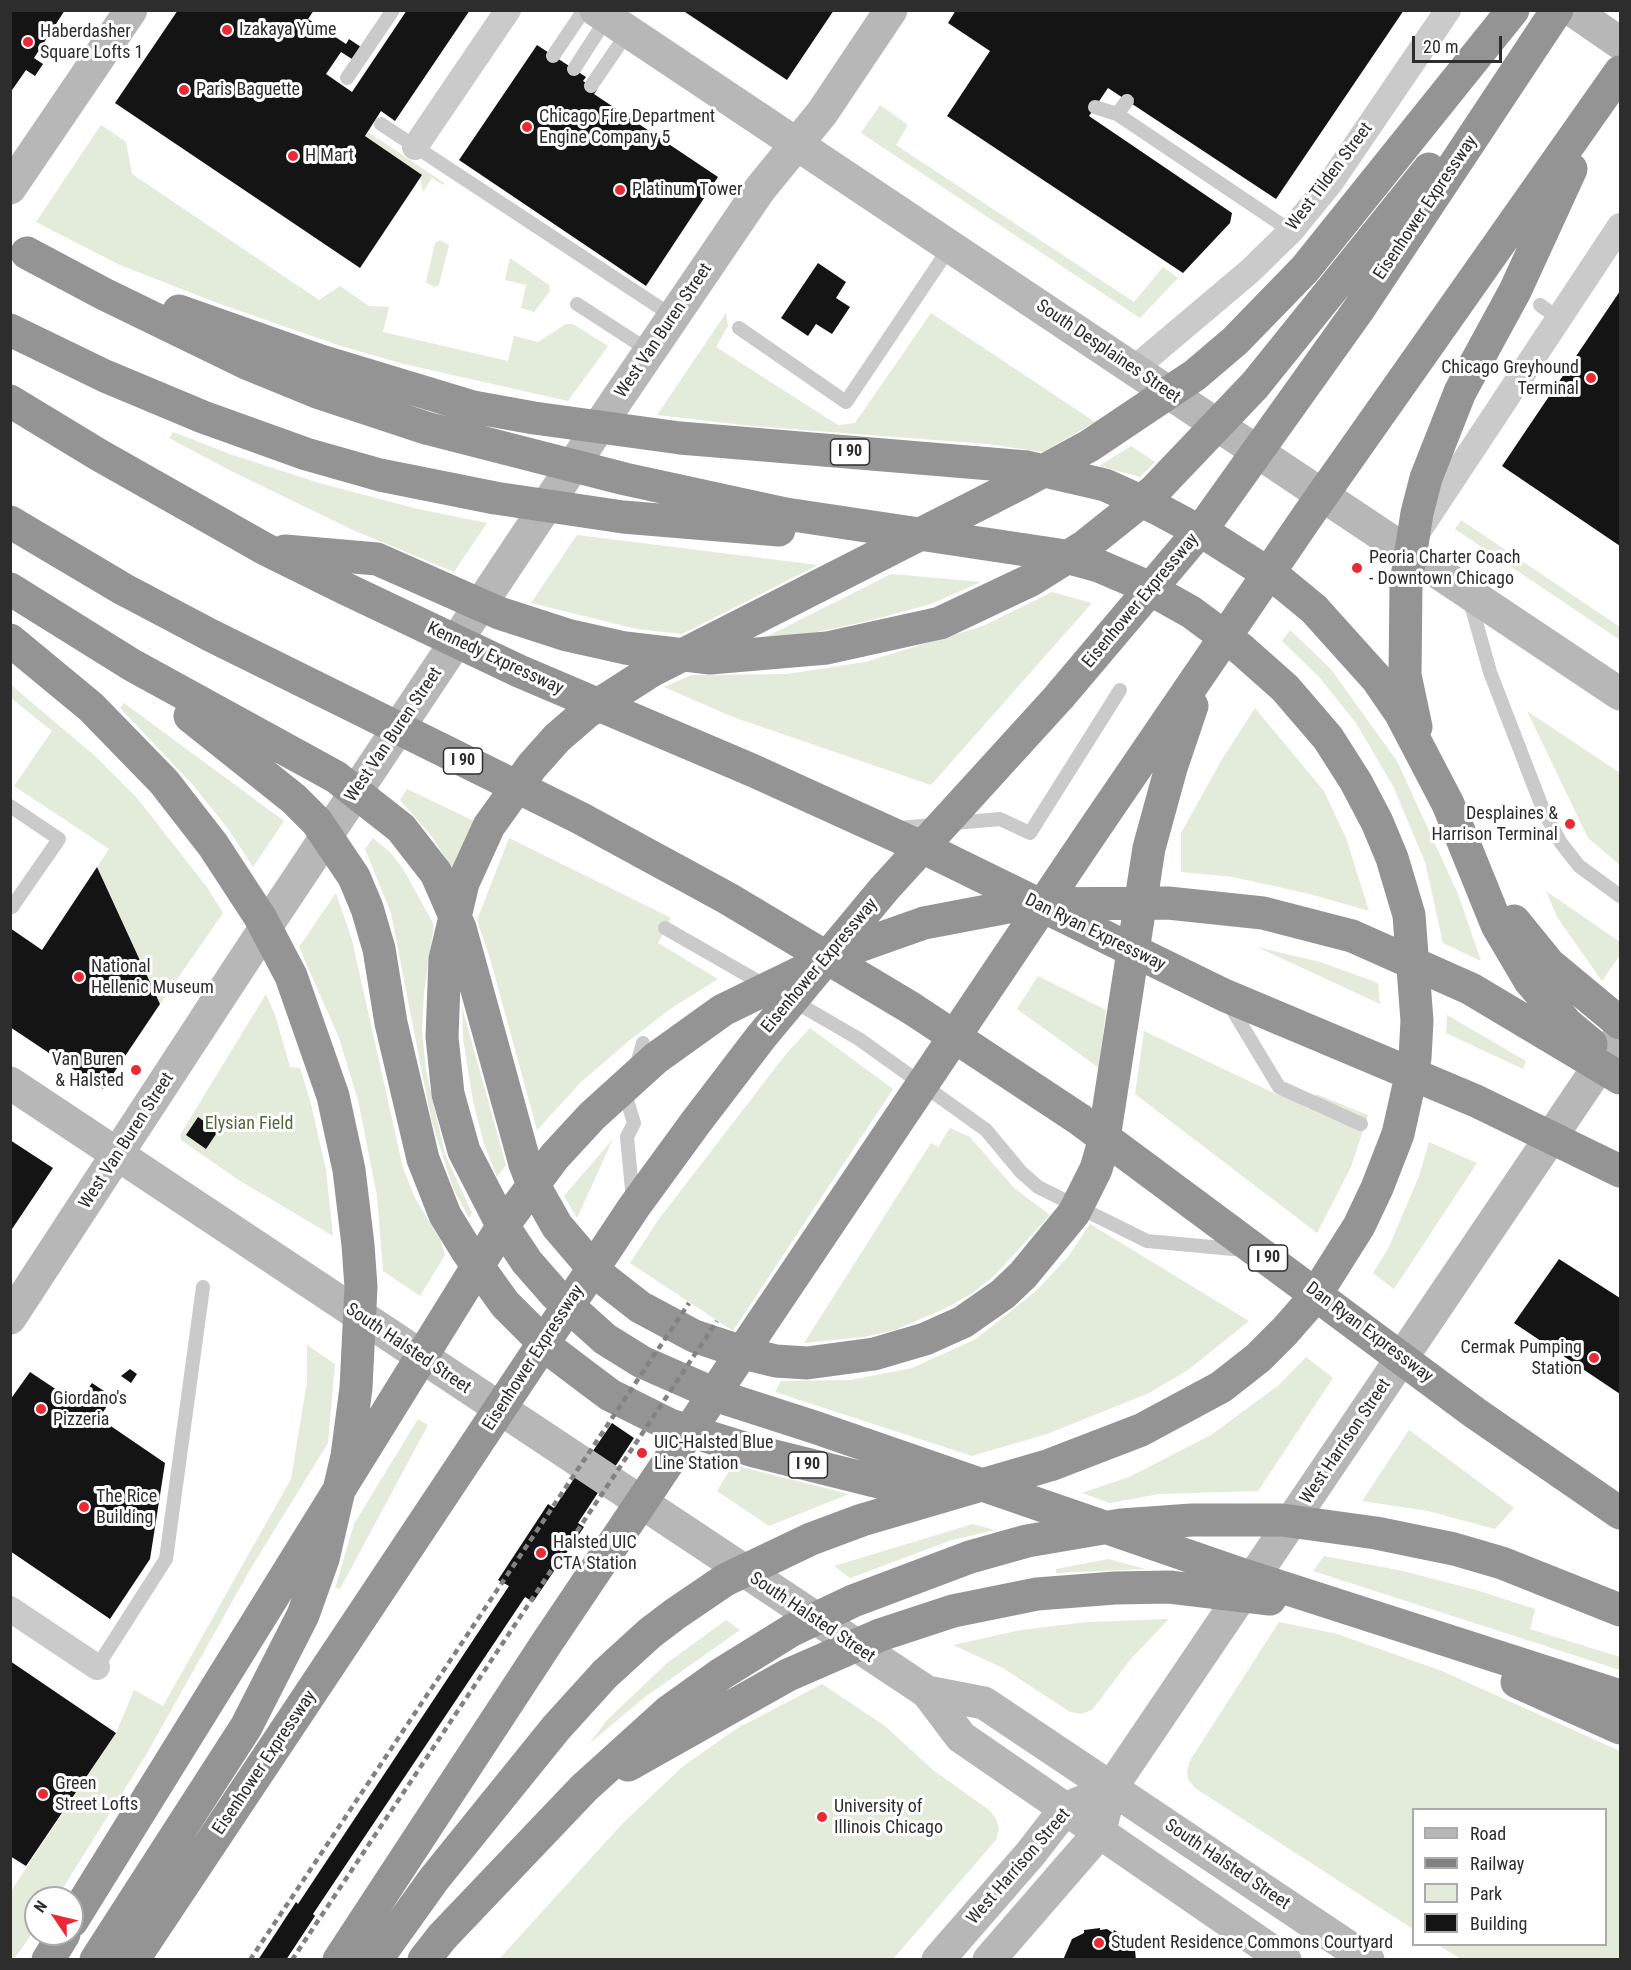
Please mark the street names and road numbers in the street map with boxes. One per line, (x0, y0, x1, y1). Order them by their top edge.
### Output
street label: West Tilden Street (1282, 119, 1378, 235)
street label: Eisenhower Expressway (1370, 132, 1482, 284)
street label: West Van Buren Street (611, 259, 717, 403)
street label: South Desplaines Street (1032, 296, 1184, 408)
road number: I 90 (830, 439, 870, 465)
street label: Eisenhower Expressway (1078, 529, 1204, 673)
street label: Kennedy Expressway (423, 618, 567, 700)
street label: West Van Buren Street (341, 663, 447, 807)
road number: I 90 (444, 748, 482, 774)
street label: Dan Ryan Expressway (1021, 890, 1169, 976)
street label: Eisenhower Expressway (757, 894, 883, 1038)
street label: West Van Buren Street (75, 1069, 179, 1213)
road number: I 90 (1248, 1245, 1288, 1271)
street label: Dan Ryan Expressway (1301, 1278, 1437, 1388)
street label: Eisenhower Expressway (479, 1281, 589, 1435)
street label: South Halsted Street (341, 1299, 475, 1399)
street label: West Harrison Street (1296, 1375, 1396, 1509)
road number: I 90 (788, 1452, 828, 1478)
street label: South Halsted Street (745, 1568, 879, 1668)
street label: Eisenhower Expressway (209, 1687, 321, 1839)
street label: West Harrison Street (963, 1805, 1075, 1929)
street label: South Halsted Street (1160, 1815, 1294, 1915)

